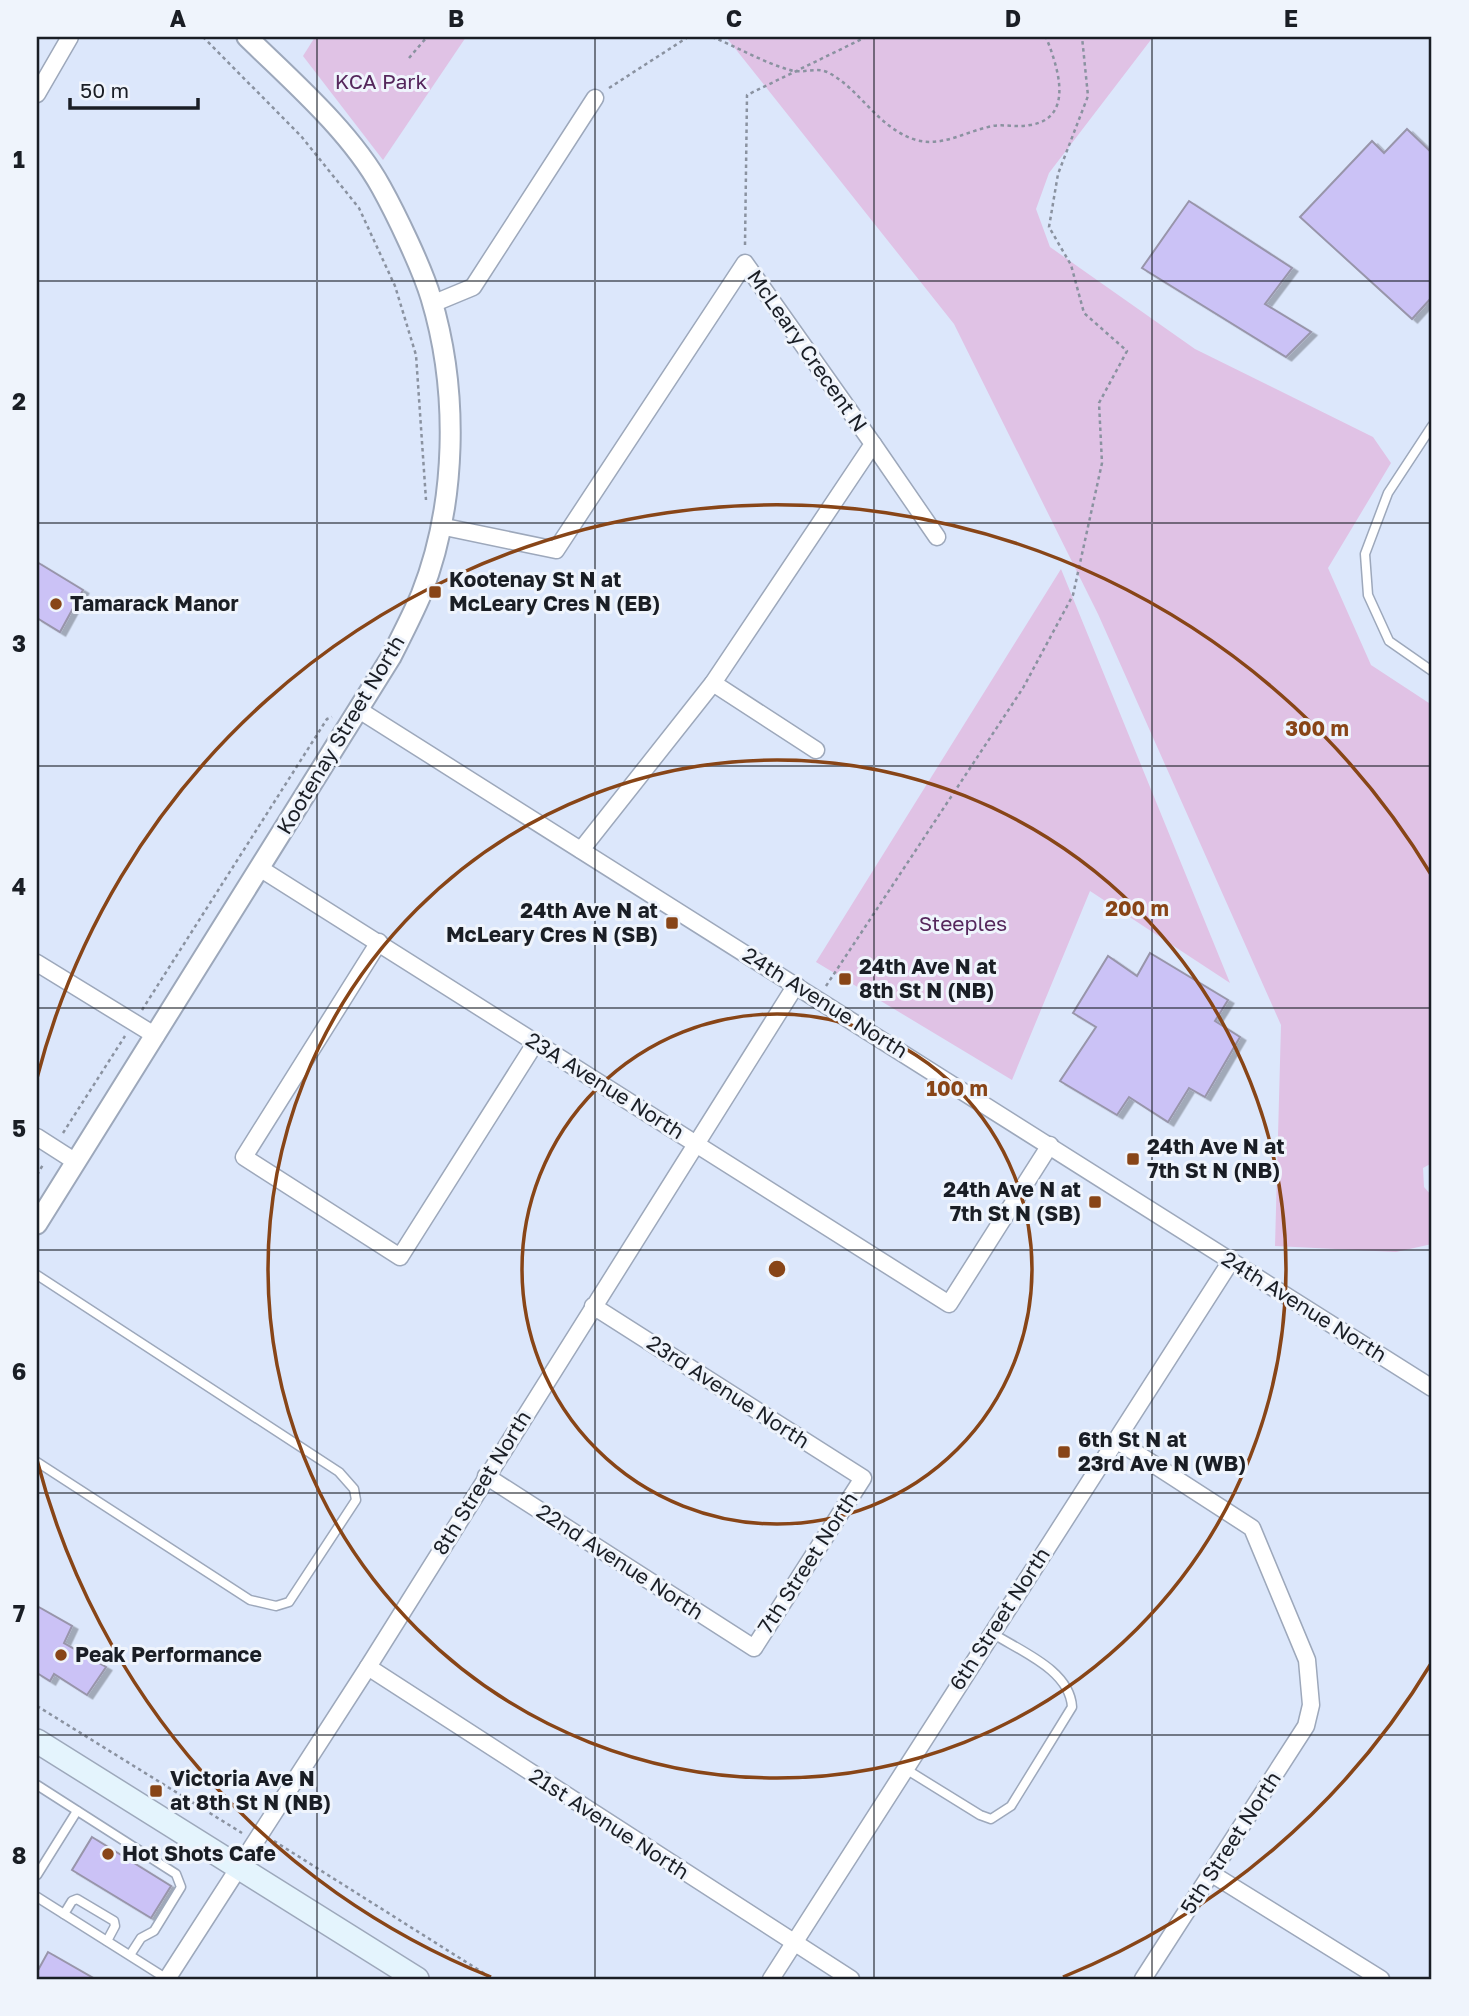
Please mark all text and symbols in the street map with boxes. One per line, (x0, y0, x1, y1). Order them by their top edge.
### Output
text: A (170, 4, 187, 32)
text: B (448, 4, 464, 32)
text: C (726, 4, 742, 32)
text: D (1005, 4, 1021, 32)
text: E (1284, 4, 1298, 32)
scale bar (70, 66, 198, 110)
park label: KCA Park (335, 68, 427, 94)
text: 50 m (80, 77, 129, 103)
text: 1 (13, 145, 25, 173)
street label: McLeary Crecent N (742, 265, 873, 436)
text: 2 (12, 387, 26, 415)
place label: Kootenay St N at McLeary Cres N (EB) (449, 566, 660, 616)
marker: Kootenay St N at McLeary Cres N (EB) (427, 584, 443, 600)
place label: Tamarack Manor (70, 590, 239, 616)
marker: Tamarack Manor (48, 596, 64, 612)
text: 3 (12, 629, 26, 657)
street label: Kootenay Street North (271, 630, 410, 839)
text: 300 m (1285, 715, 1349, 741)
text: 4 (12, 872, 26, 900)
text: 200 m (1105, 895, 1169, 921)
place label: 24th Ave N at McLeary Cres N (SB) (446, 897, 658, 947)
park label: Steeples (919, 910, 1007, 936)
marker: 24th Ave N at McLeary Cres N (SB) (664, 915, 680, 931)
street label: 24th Avenue North (738, 941, 913, 1063)
place label: 24th Ave N at 8th St N (NB) (859, 953, 997, 1003)
marker: 24th Ave N at 8th St N (NB) (837, 971, 853, 987)
street label: 23A Avenue North (522, 1026, 689, 1144)
text: 100 m (926, 1075, 988, 1101)
text: 5 (12, 1114, 26, 1142)
place label: 24th Ave N at 7th St N (NB) (1147, 1133, 1285, 1183)
marker: 24th Ave N at 7th St N (NB) (1125, 1151, 1141, 1167)
place label: 24th Ave N at 7th St N (SB) (943, 1176, 1081, 1226)
marker: 24th Ave N at 7th St N (SB) (1087, 1194, 1103, 1210)
street label: 24th Avenue North (1217, 1245, 1392, 1367)
centre of rings (765, 1257, 789, 1281)
street label: 23rd Avenue North (642, 1329, 815, 1453)
text: 6 (12, 1357, 26, 1385)
street label: 8th Street North (426, 1405, 536, 1559)
place label: 6th St N at 23rd Ave N (WB) (1078, 1426, 1246, 1476)
marker: 6th St N at 23rd Ave N (WB) (1056, 1444, 1072, 1460)
street label: 7th Street North (752, 1487, 863, 1638)
street label: 22nd Avenue North (532, 1498, 709, 1625)
street label: 6th Street North (943, 1542, 1055, 1695)
text: 7 (13, 1599, 25, 1627)
place label: Peak Performance (75, 1641, 262, 1667)
marker: Peak Performance (53, 1647, 69, 1663)
street label: 21st Avenue North (525, 1762, 694, 1884)
place label: Victoria Ave N at 8th St N (NB) (170, 1765, 331, 1815)
street label: 5th Street North (1174, 1766, 1286, 1919)
marker: Victoria Ave N at 8th St N (NB) (148, 1783, 164, 1799)
place label: Hot Shots Cafe (122, 1840, 276, 1866)
text: 8 (12, 1841, 26, 1869)
marker: Hot Shots Cafe (100, 1846, 116, 1862)

